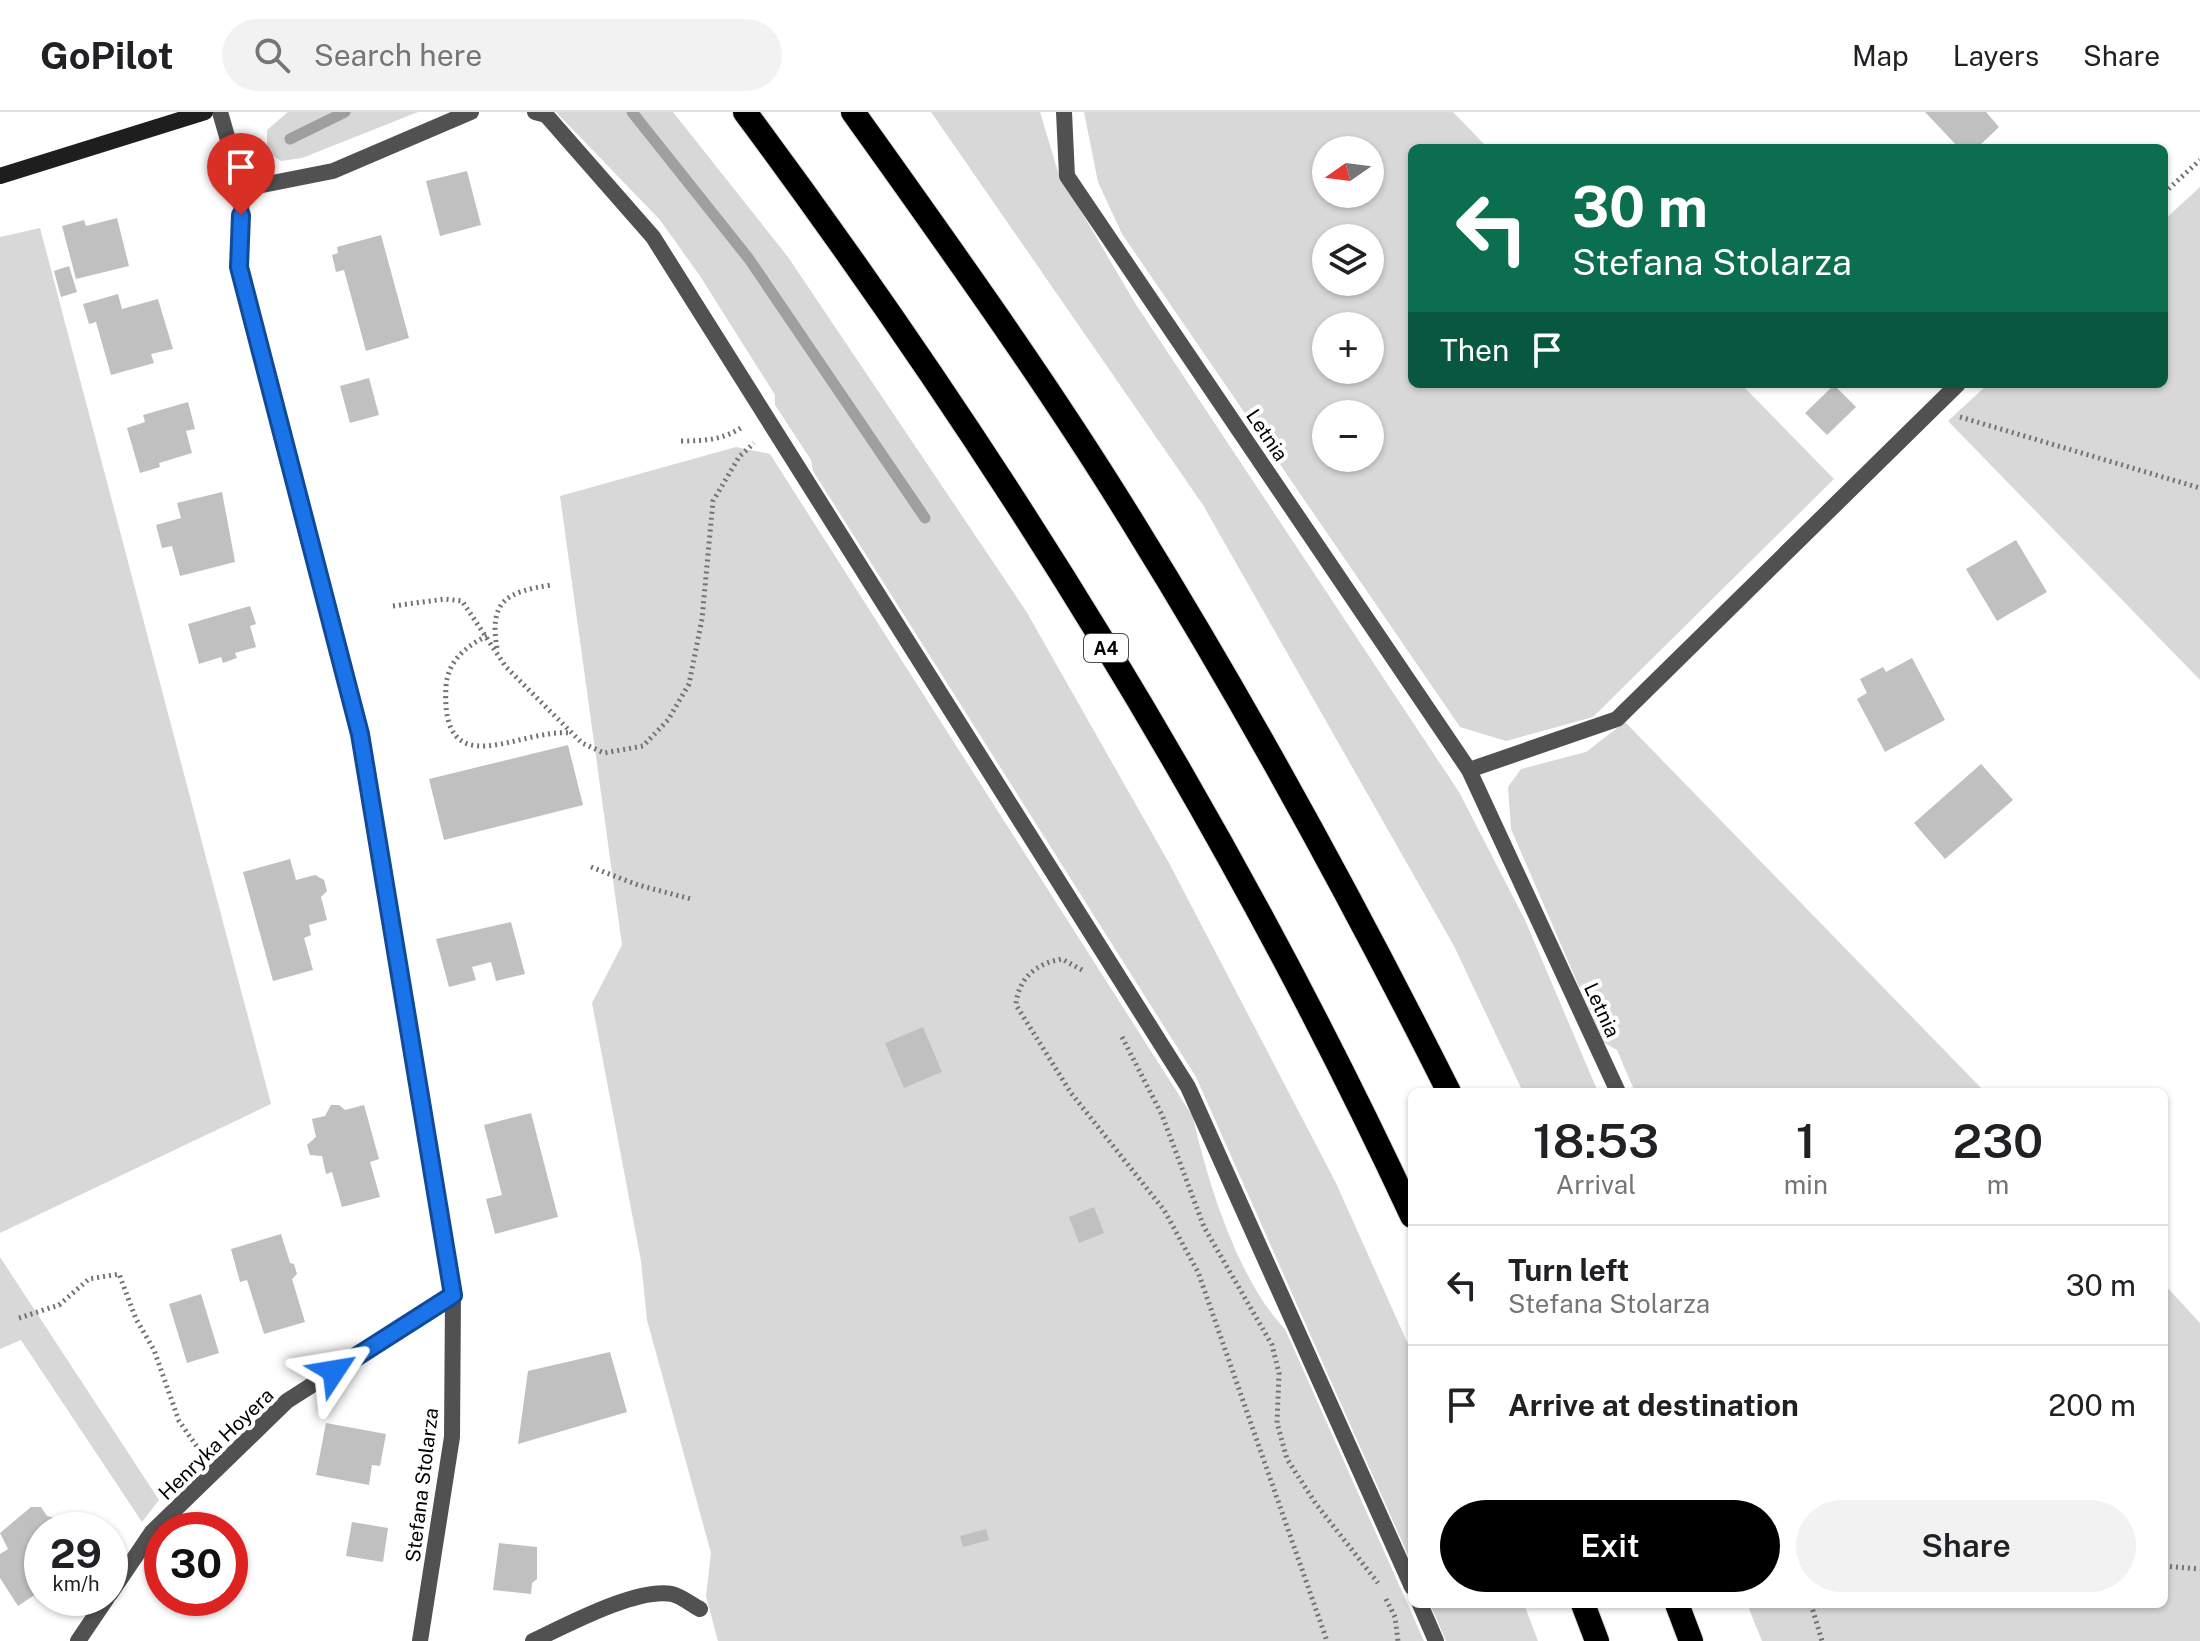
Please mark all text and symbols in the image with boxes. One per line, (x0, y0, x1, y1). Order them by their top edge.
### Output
search box (222, 19, 782, 91)
text: GoPilot (40, 33, 174, 78)
icon: search (250, 33, 294, 77)
text: Search here (314, 37, 482, 73)
text: Map (1852, 39, 1909, 72)
text: Layers (1953, 39, 2039, 72)
text: Share (2083, 39, 2160, 72)
pin (207, 133, 275, 215)
north arrow (1312, 136, 1384, 208)
map controls (1312, 136, 1384, 472)
icon: arrive (219, 145, 263, 189)
text: 30 m (1572, 174, 1708, 240)
icon: left (1440, 176, 1544, 280)
button: layers (1312, 224, 1384, 296)
text: Stefana Stolarza (1572, 241, 1852, 283)
button: + (1312, 312, 1384, 384)
icon: arrive (1525, 328, 1569, 372)
text: Then (1440, 332, 1509, 368)
button: − (1312, 400, 1384, 472)
street label: Letnia (1241, 405, 1293, 465)
road number: A4 (1084, 634, 1128, 662)
street label: Letnia (1579, 979, 1625, 1041)
text: 18:53 (1533, 1112, 1659, 1169)
text: 1 (1796, 1112, 1816, 1169)
text: 230 (1953, 1112, 2043, 1169)
text: Arrival (1556, 1169, 1636, 1200)
text: min (1784, 1169, 1828, 1200)
text: m (1987, 1169, 2009, 1200)
text: Turn left (1508, 1252, 1629, 1288)
icon: left (1440, 1263, 1484, 1307)
text: 30 m (2066, 1267, 2136, 1303)
text: Stefana Stolarza (1508, 1288, 1710, 1319)
position arrow (292, 1329, 376, 1413)
street label: Henryka Hoyera (154, 1383, 278, 1505)
icon: arrive (1440, 1383, 1484, 1427)
text: Arrive at destination (1508, 1387, 1799, 1423)
text: 200 m (2048, 1387, 2136, 1423)
street label: Stefana Stolarza (401, 1406, 443, 1564)
button: Exit (1440, 1500, 1780, 1592)
button: Share (1796, 1500, 2136, 1592)
speed limit sign: 30 (144, 1512, 248, 1616)
text: 29 (50, 1530, 102, 1577)
text: km/h (52, 1572, 100, 1596)

